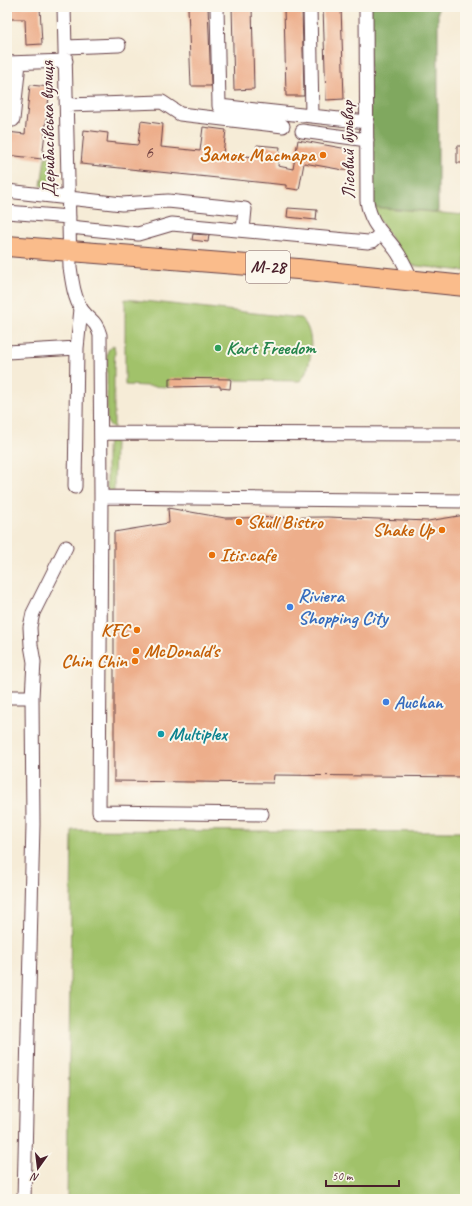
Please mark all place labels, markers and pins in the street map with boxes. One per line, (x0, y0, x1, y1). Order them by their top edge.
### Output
place label: Замок Мастара (199, 143, 317, 167)
marker: Замок Мастара (318, 150, 328, 160)
place label: Kart Freedom (226, 336, 317, 360)
marker: Kart Freedom (213, 343, 223, 353)
place label: Skull Bistro (247, 510, 324, 534)
marker: Skull Bistro (234, 517, 244, 527)
place label: Shake Up (372, 518, 436, 542)
marker: Shake Up (437, 525, 447, 535)
place label: Itis.cafe (220, 543, 278, 567)
marker: Itis.cafe (207, 550, 217, 560)
place label: Riviera Shopping City (298, 584, 390, 630)
marker: Riviera Shopping City (285, 602, 295, 612)
place label: KFC (101, 618, 132, 642)
marker: KFC (132, 625, 142, 635)
place label: McDonald's (144, 639, 222, 663)
marker: McDonald's (131, 646, 141, 656)
place label: Chin Chin (61, 649, 128, 673)
marker: Chin Chin (130, 656, 140, 666)
place label: Auchan (394, 690, 444, 714)
marker: Auchan (381, 697, 391, 707)
place label: Multiplex (169, 722, 228, 746)
marker: Multiplex (156, 729, 166, 739)

